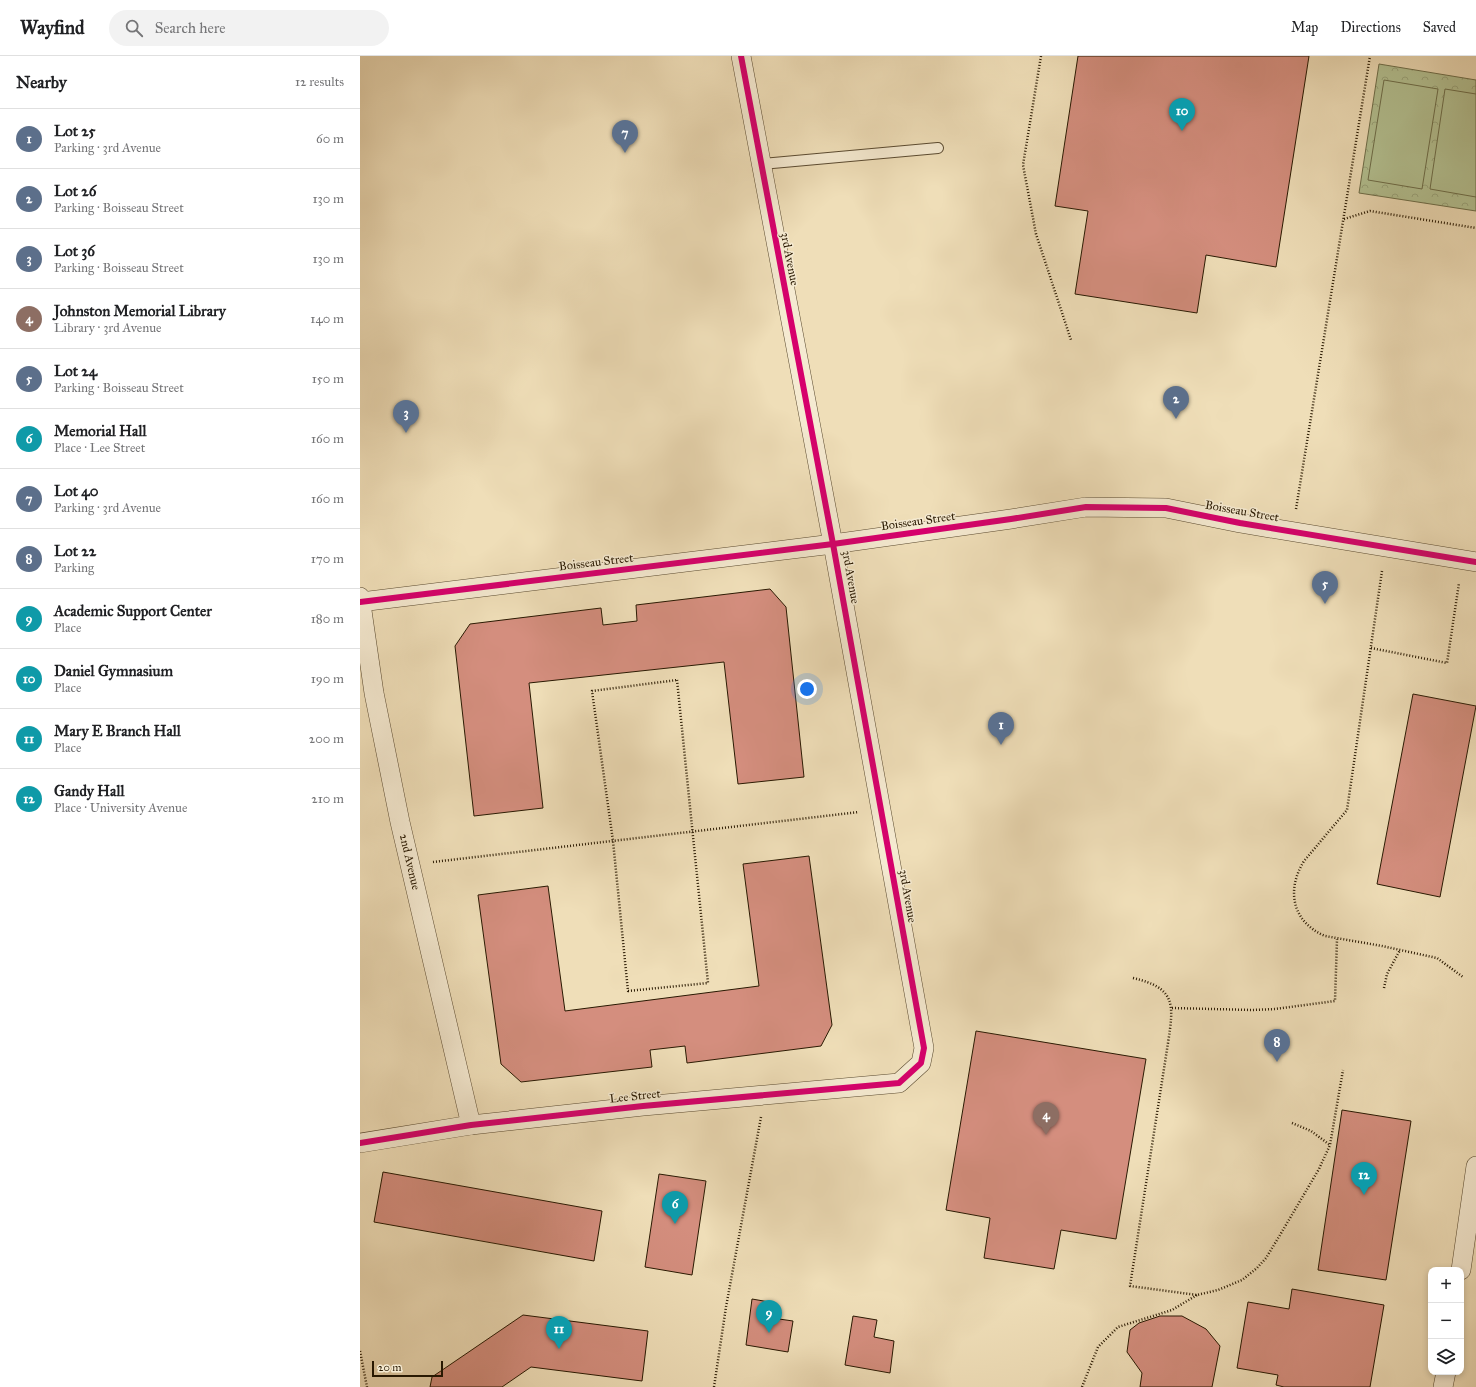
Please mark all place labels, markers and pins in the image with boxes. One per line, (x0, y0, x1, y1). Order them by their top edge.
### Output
pin: 10 (1169, 98, 1195, 131)
pin: 7 (612, 120, 638, 153)
pin: 2 (1163, 386, 1189, 419)
pin: 3 (393, 400, 419, 433)
pin: 5 (1312, 571, 1338, 604)
pin: 1 (988, 712, 1014, 745)
pin: 8 (1264, 1029, 1290, 1062)
pin: 4 (1033, 1102, 1059, 1135)
pin: 12 (1351, 1162, 1377, 1195)
pin: 6 (662, 1191, 688, 1224)
pin: 9 (756, 1300, 782, 1333)
pin: 11 (546, 1316, 572, 1349)

